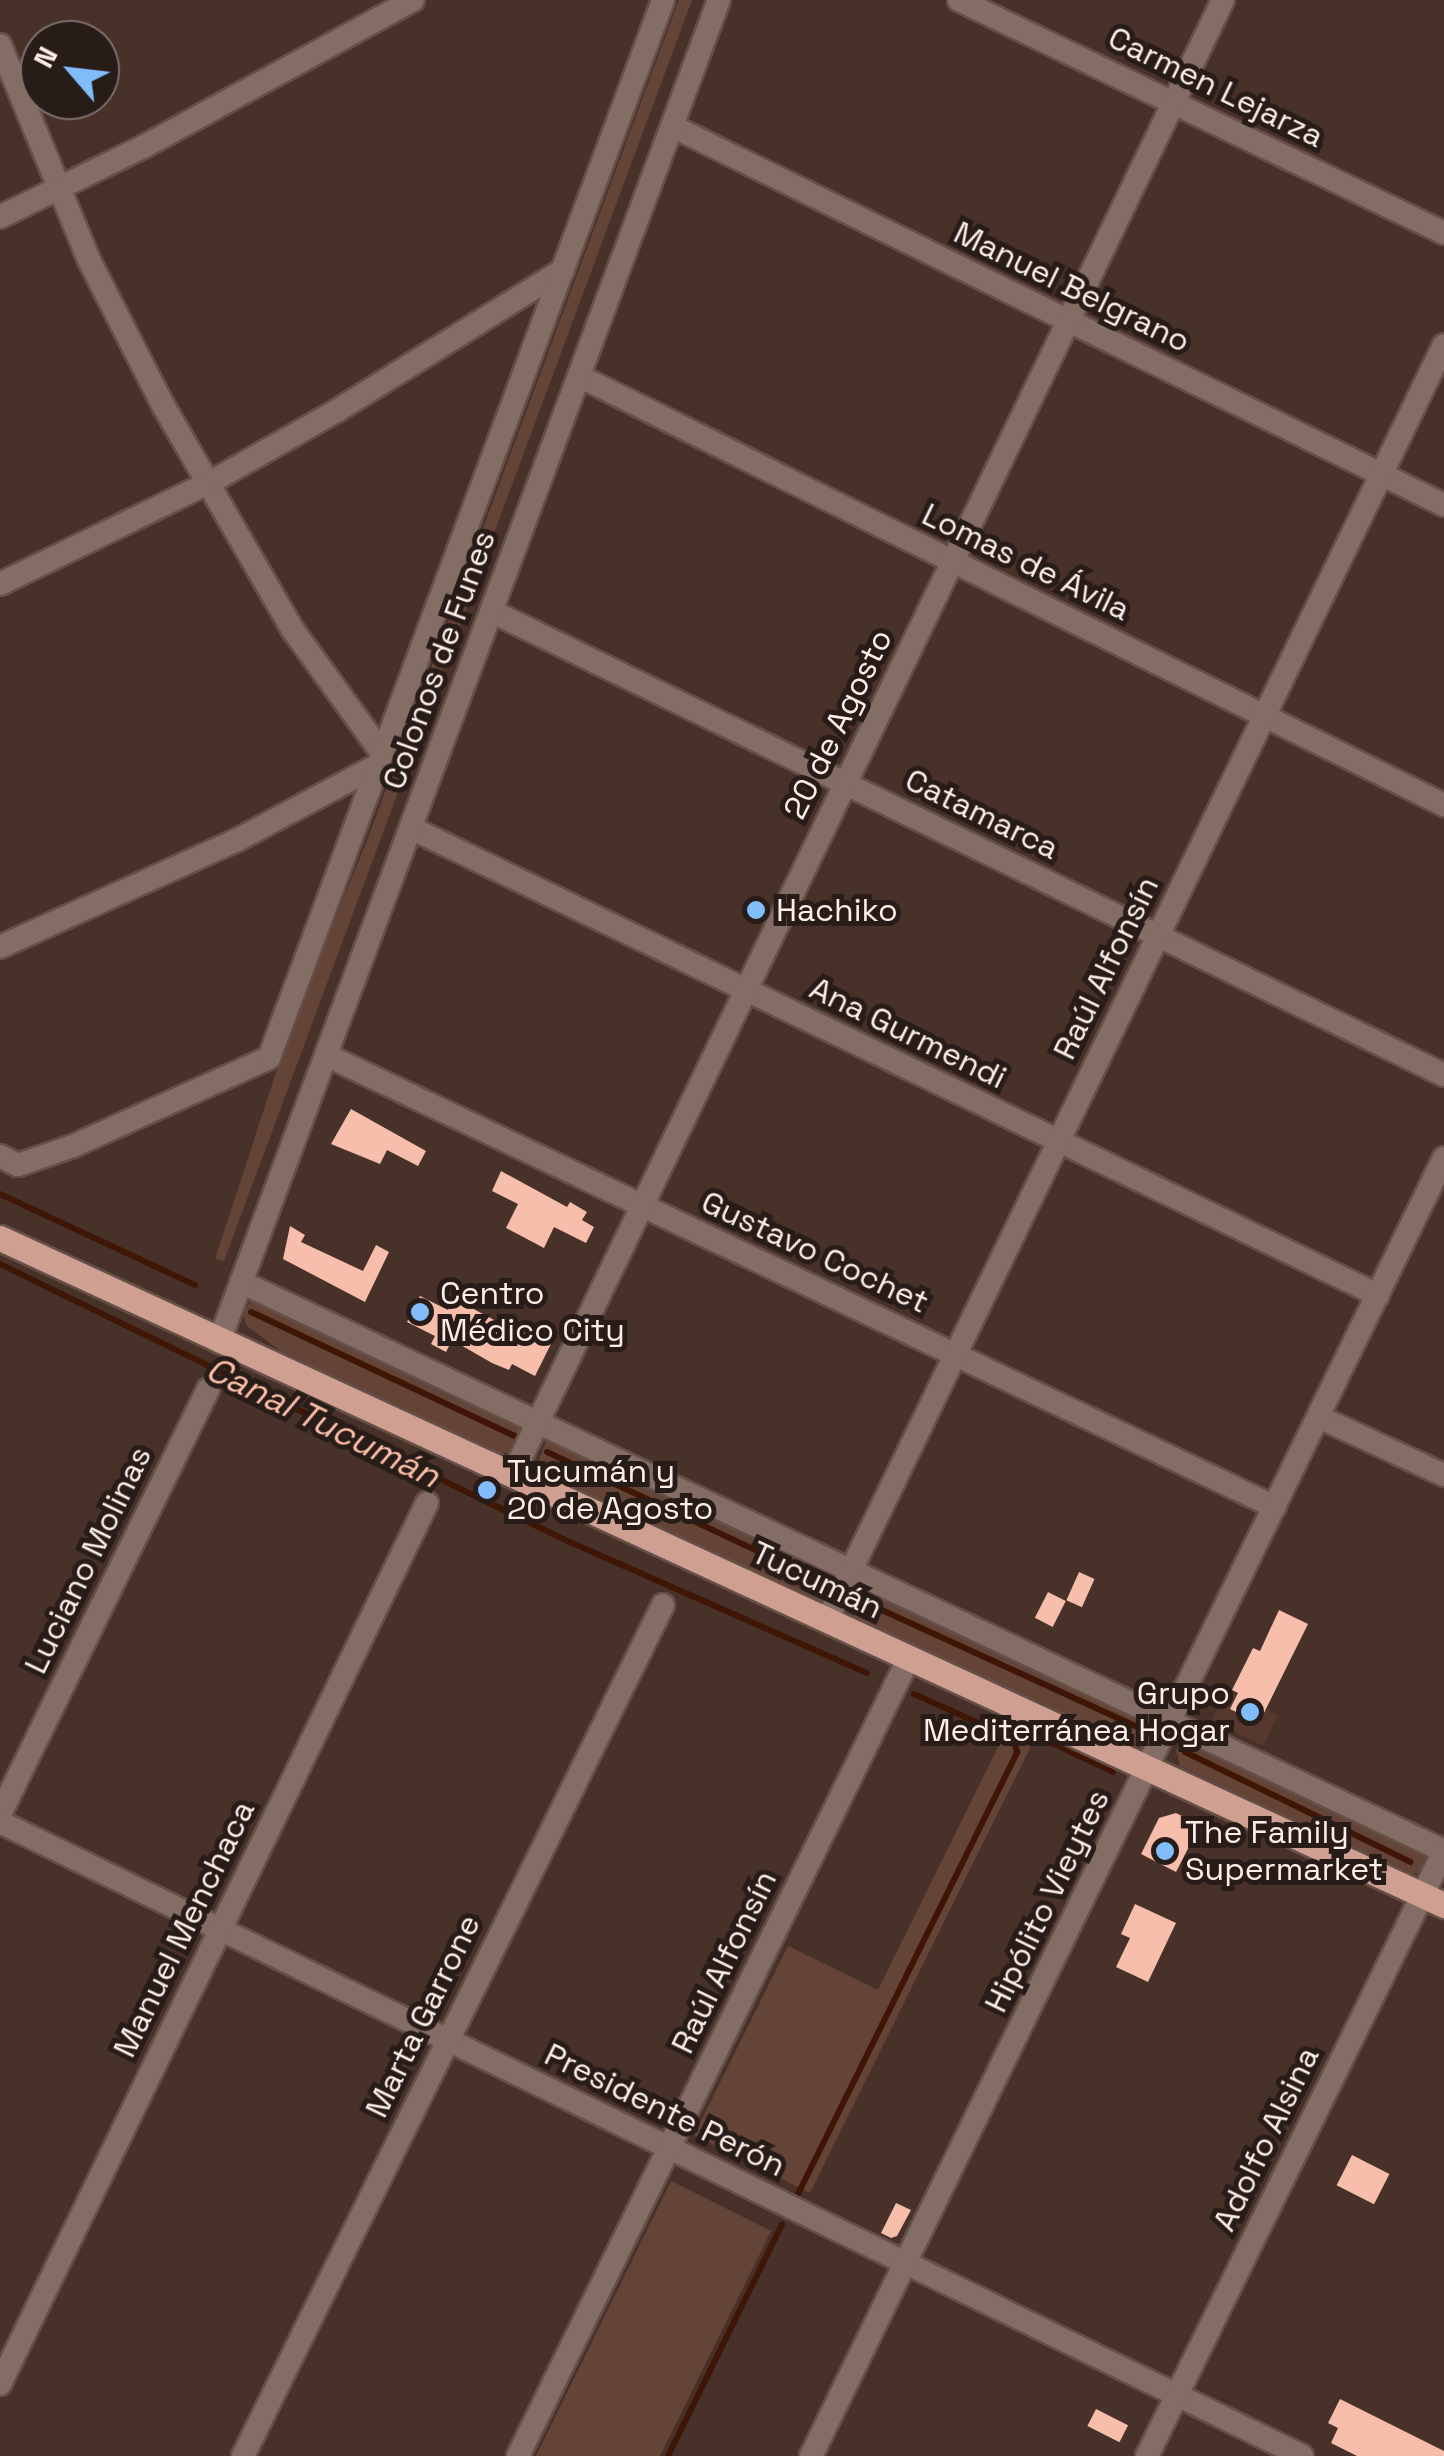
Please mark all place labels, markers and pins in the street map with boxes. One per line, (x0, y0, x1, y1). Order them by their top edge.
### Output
place label: Hachiko (776, 891, 898, 929)
marker: Hachiko (745, 899, 767, 921)
place label: Centro Médico City (440, 1275, 625, 1350)
marker: Centro Médico City (409, 1301, 431, 1323)
place label: Tucumán y 20 de Agosto (507, 1453, 714, 1528)
marker: Tucumán y 20 de Agosto (476, 1479, 498, 1501)
place label: Grupo Mediterránea Hogar (923, 1675, 1230, 1750)
marker: Grupo Mediterránea Hogar (1239, 1701, 1261, 1723)
place label: The Family Supermarket (1185, 1814, 1383, 1889)
marker: The Family Supermarket (1154, 1840, 1176, 1862)

